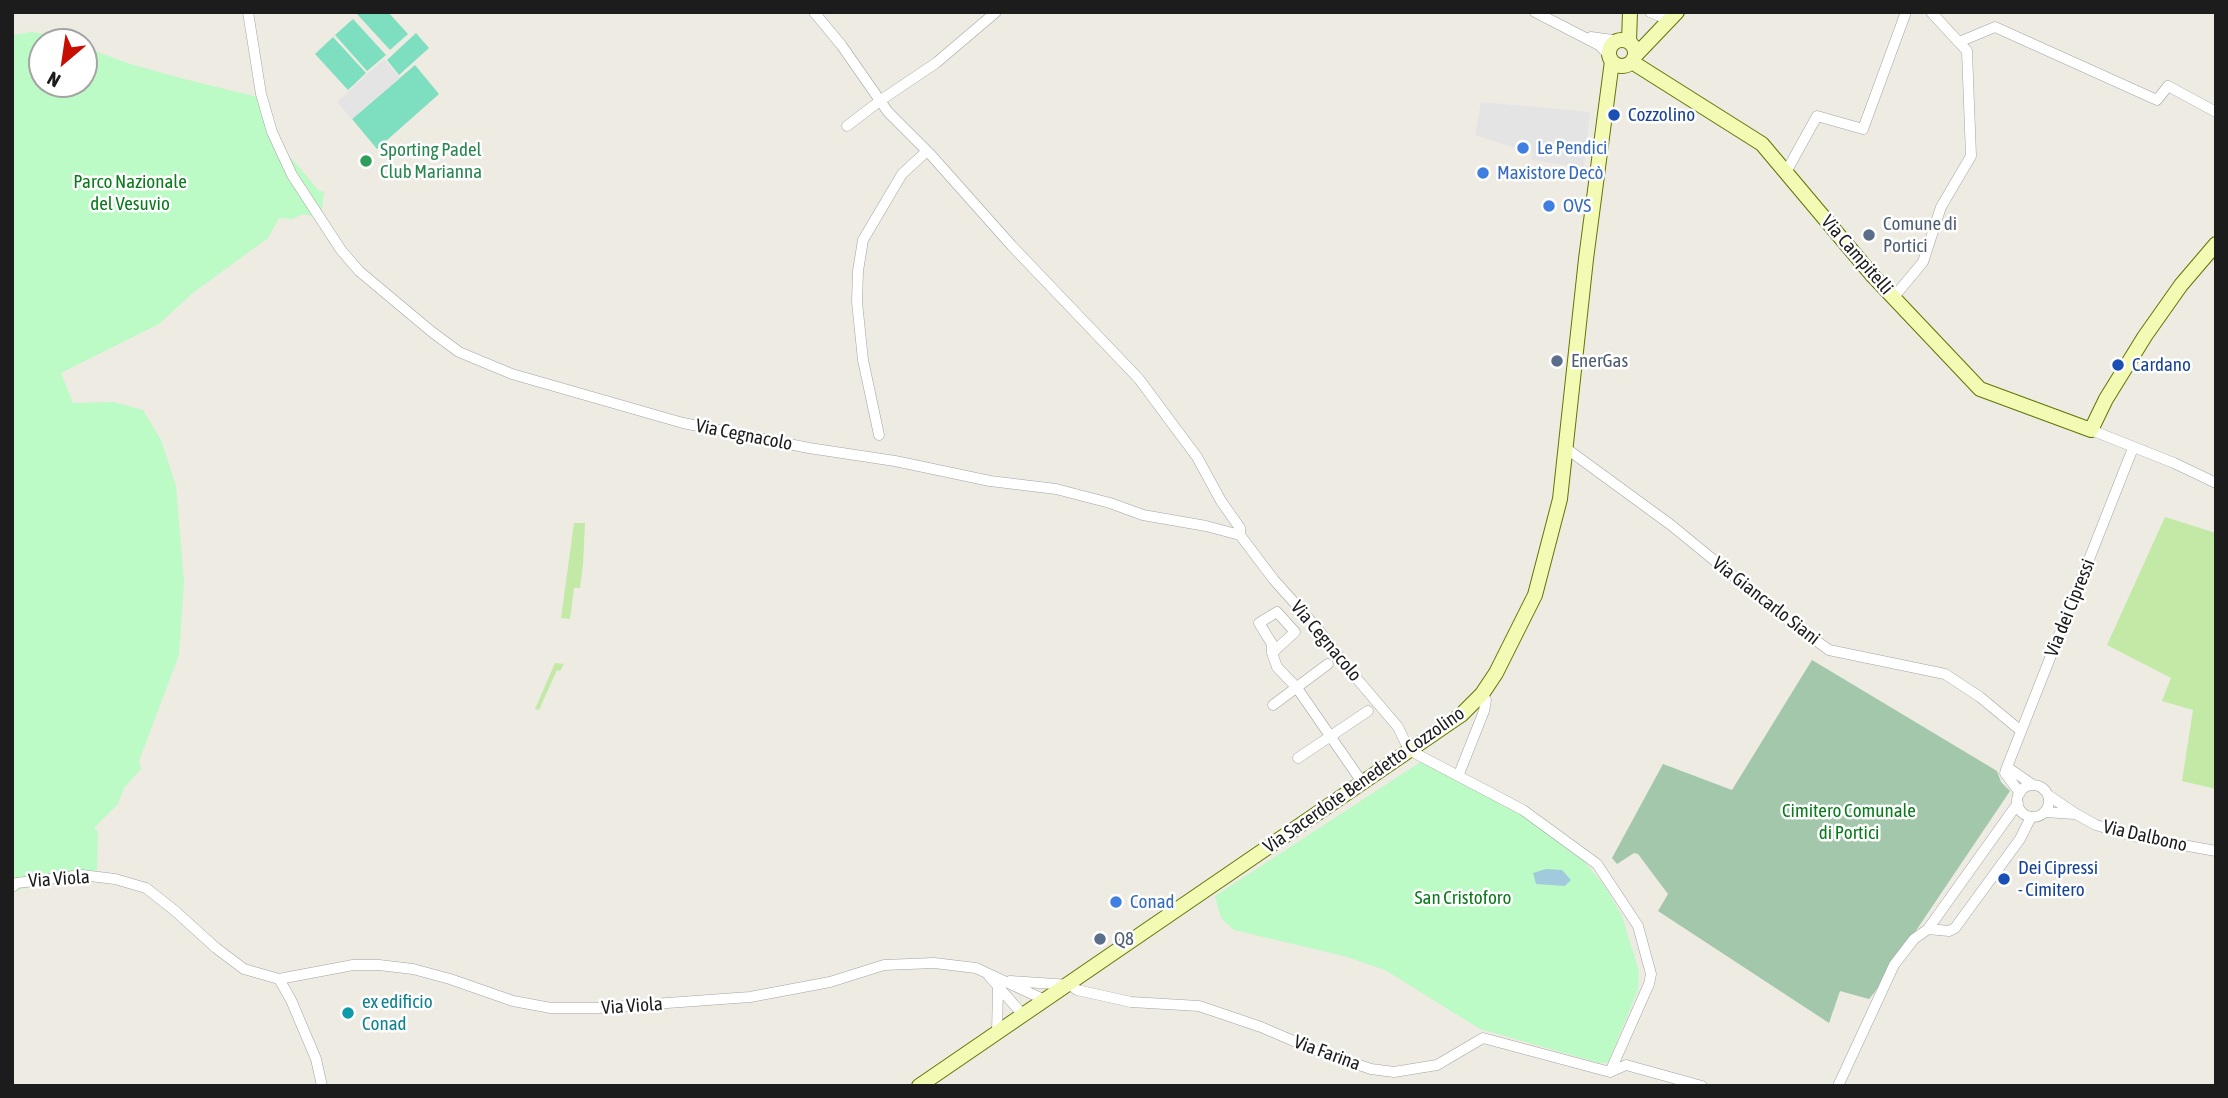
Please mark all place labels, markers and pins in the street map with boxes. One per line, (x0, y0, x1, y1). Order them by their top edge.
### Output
place label: Cozzolino (1628, 104, 1695, 126)
marker: Cozzolino (1606, 107, 1622, 123)
place label: Le Pendici (1537, 137, 1607, 159)
place label: Sporting Padel Club Marianna (380, 139, 482, 183)
marker: Le Pendici (1515, 140, 1531, 156)
marker: Sporting Padel Club Marianna (358, 153, 374, 169)
place label: Maxistore Decò (1497, 162, 1603, 184)
marker: Maxistore Decò (1475, 165, 1491, 181)
place label: OVS (1563, 195, 1591, 217)
marker: OVS (1541, 198, 1557, 214)
place label: Comune di Portici (1883, 213, 1957, 257)
marker: Comune di Portici (1861, 227, 1877, 243)
place label: EnerGas (1571, 350, 1628, 372)
marker: EnerGas (1549, 353, 1565, 369)
place label: Cardano (2132, 354, 2191, 376)
marker: Cardano (2110, 357, 2126, 373)
place label: Dei Cipressi - Cimitero (2018, 857, 2098, 901)
marker: Dei Cipressi - Cimitero (1996, 871, 2012, 887)
place label: Conad (1130, 891, 1175, 913)
marker: Conad (1108, 894, 1124, 910)
place label: Q8 (1114, 928, 1134, 950)
marker: Q8 (1092, 931, 1108, 947)
place label: ex edificio Conad (362, 991, 433, 1035)
marker: ex edificio Conad (340, 1005, 356, 1021)

